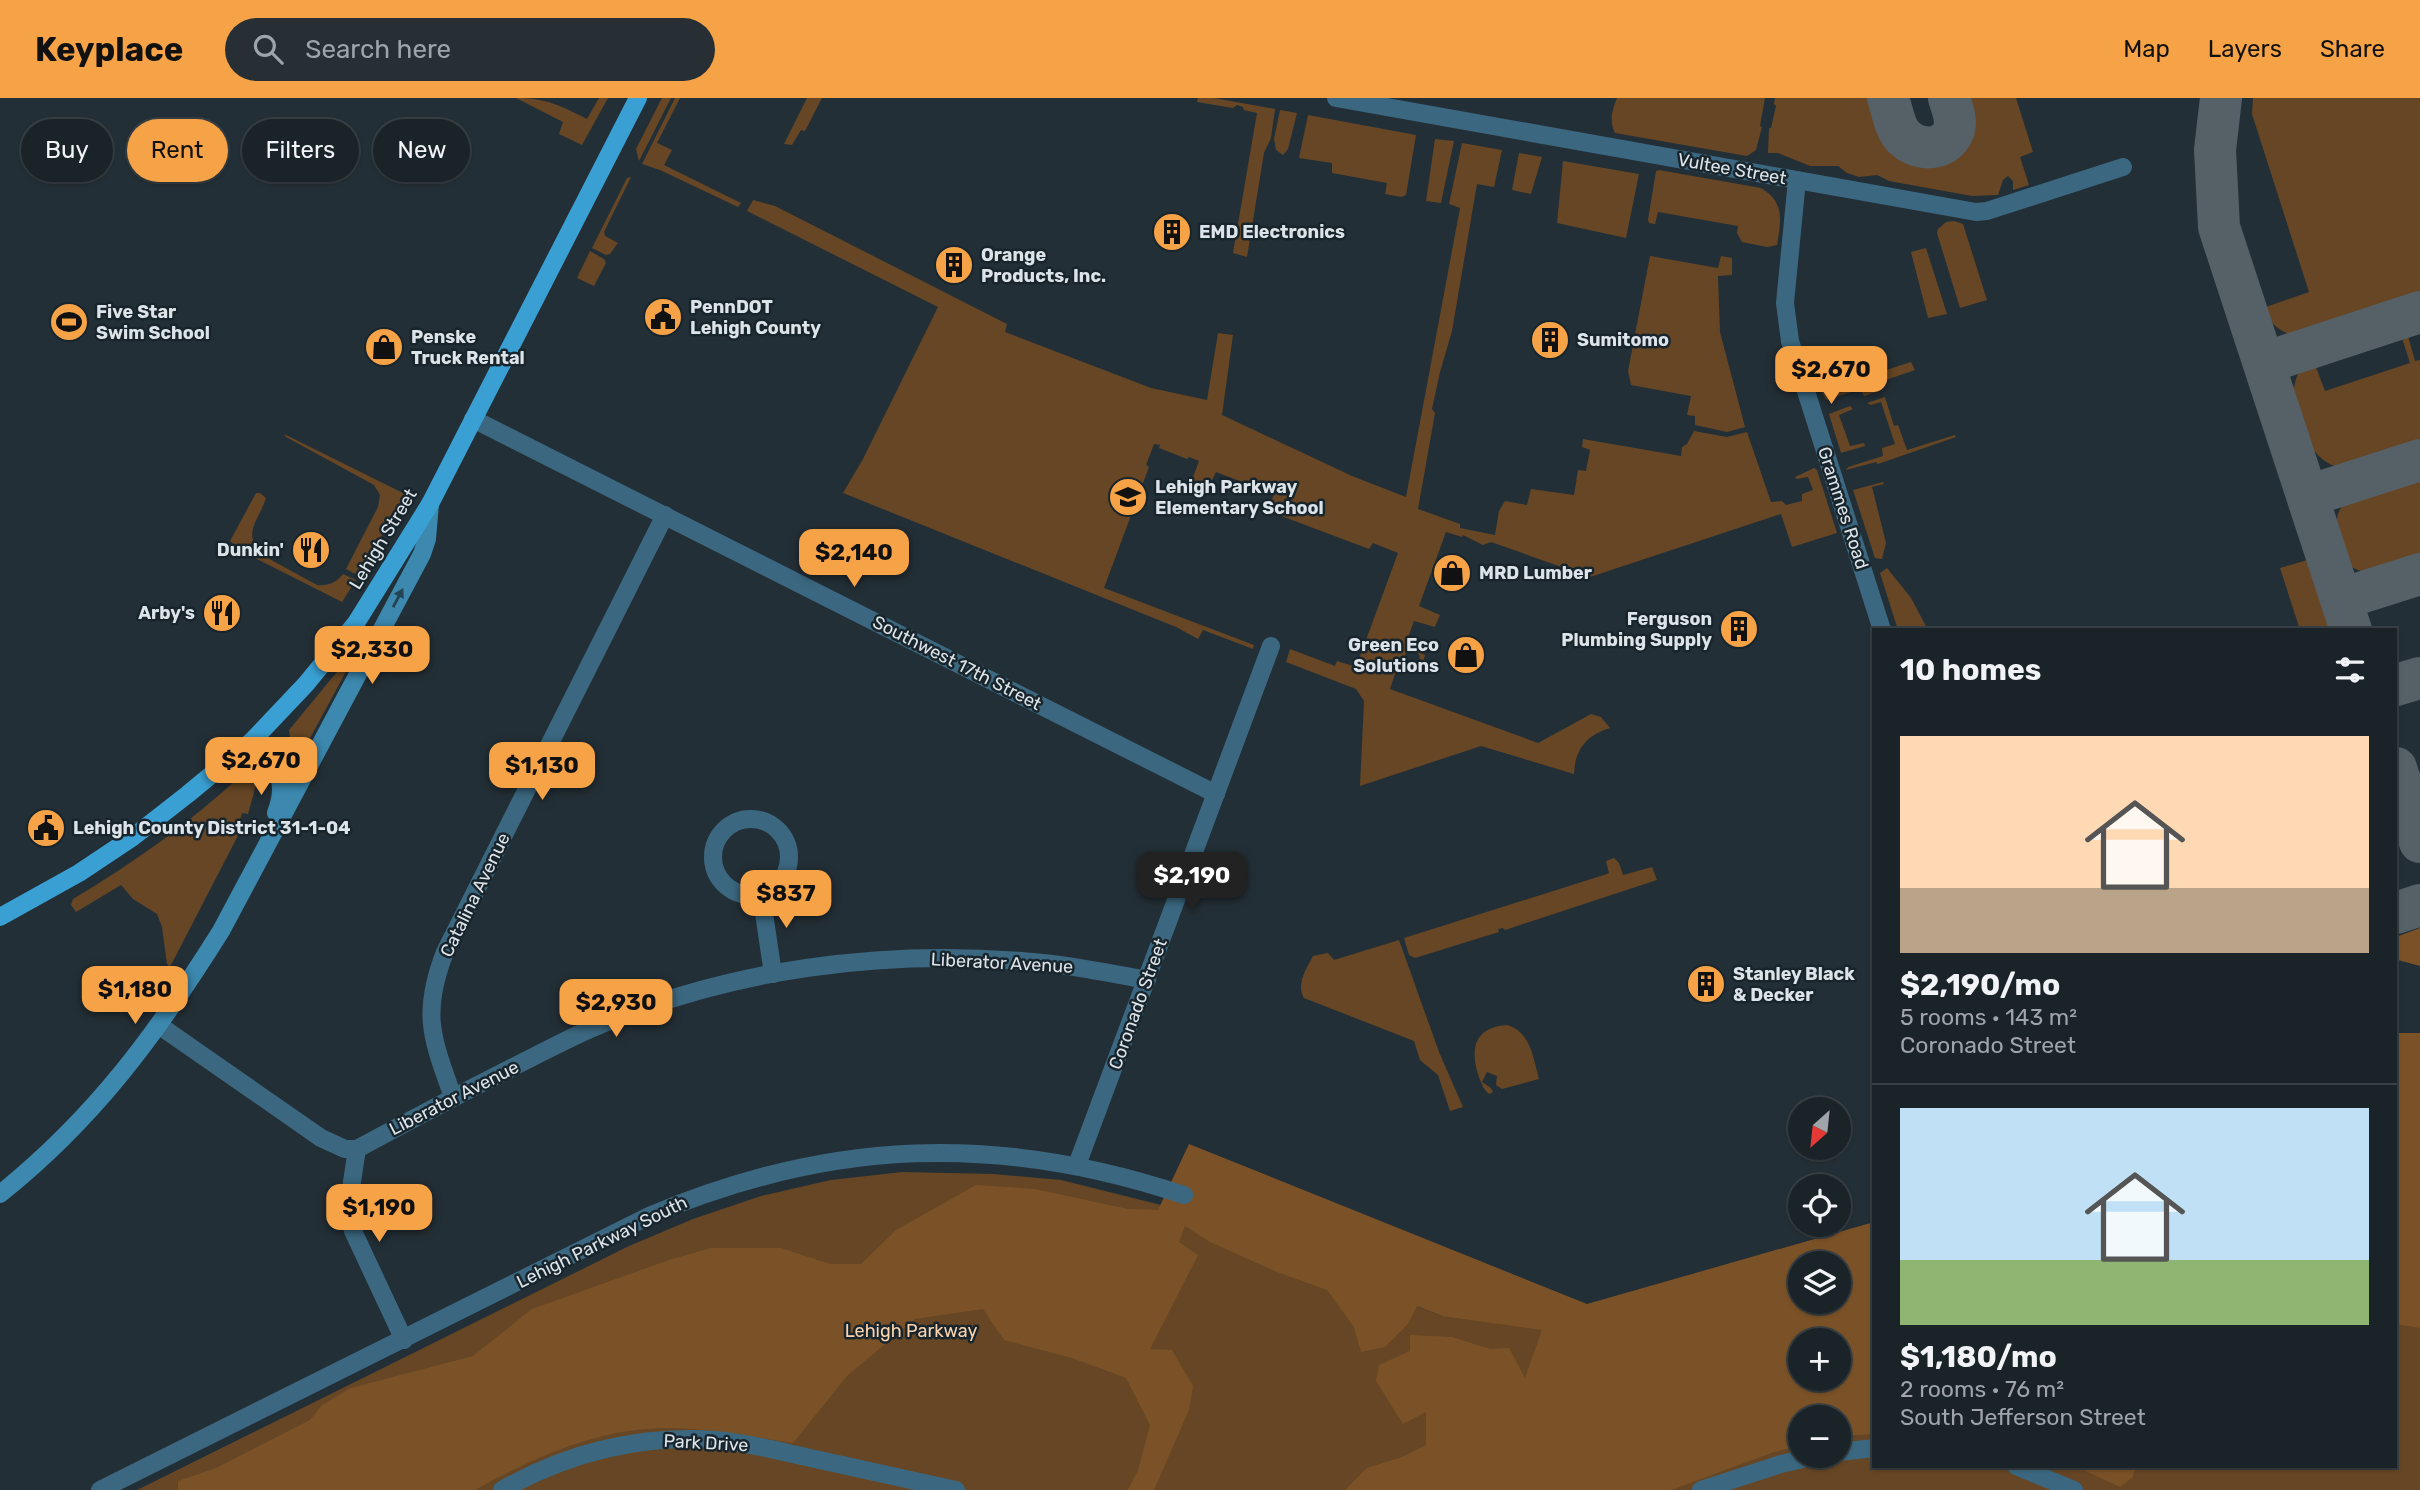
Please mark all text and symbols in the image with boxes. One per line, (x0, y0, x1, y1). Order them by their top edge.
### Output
search box (225, 18, 715, 81)
text: Keyplace (35, 30, 183, 69)
icon: search (249, 30, 287, 68)
text: Search here (305, 34, 451, 65)
text: Map (2123, 35, 2170, 63)
text: Layers (2208, 35, 2282, 63)
text: Share (2320, 35, 2385, 63)
chip: Buy (21, 119, 113, 182)
chip: Rent (127, 119, 228, 182)
chip: Filters (242, 119, 359, 182)
chip: New (373, 119, 470, 182)
street label: Vultee Street (1676, 149, 1788, 189)
building icon: EMD Electronics (1151, 211, 1193, 253)
place label: EMD Electronics (1199, 221, 1345, 243)
building icon: Orange Products, Inc. (933, 244, 975, 286)
place label: Orange Products, Inc. (981, 244, 1106, 287)
public building icon: PennDOT Lehigh County (642, 296, 684, 338)
place label: PennDOT Lehigh County (690, 296, 821, 339)
sports icon: Five Star Swim School (48, 301, 90, 343)
place label: Five Star Swim School (96, 301, 210, 344)
building icon: Sumitomo (1529, 319, 1571, 361)
shop icon: Penske Truck Rental (363, 326, 405, 368)
place label: Penske Truck Rental (411, 326, 525, 369)
place label: Sumitomo (1577, 329, 1669, 351)
pin: $2,670 (1774, 346, 1888, 406)
text: $2,670 (1791, 355, 1871, 383)
street label: Grammes Road (1813, 444, 1873, 572)
school or university icon: Lehigh Parkway Elementary School (1107, 476, 1149, 518)
place label: Lehigh Parkway Elementary School (1155, 476, 1324, 519)
street label: Lehigh Street (344, 485, 422, 593)
restaurant icon: Dunkin' (290, 529, 332, 571)
pin: $2,140 (797, 530, 911, 589)
text: $2,140 (815, 538, 893, 566)
place label: Dunkin' (217, 539, 284, 561)
shop icon: MRD Lumber (1431, 552, 1473, 594)
place label: MRD Lumber (1479, 562, 1592, 584)
one-way arrow (392, 588, 403, 608)
restaurant icon: Arby's (201, 592, 243, 634)
place label: Arby's (138, 602, 195, 624)
place label: Ferguson Plumbing Supply (1561, 608, 1712, 651)
building icon: Ferguson Plumbing Supply (1718, 608, 1760, 650)
street label: Southwest 17th Street (869, 611, 1045, 715)
pin: $2,330 (315, 626, 429, 686)
place label: Green Eco Solutions (1348, 634, 1439, 677)
shop icon: Green Eco Solutions (1445, 634, 1487, 676)
text: $2,330 (331, 635, 413, 663)
icon: filters (2331, 651, 2369, 689)
text: 10 homes (1900, 652, 2041, 688)
pin: $2,670 (204, 738, 318, 797)
pin: $1,130 (485, 742, 599, 802)
text: $2,670 (221, 746, 301, 774)
text: $1,130 (505, 751, 579, 779)
icon: home (2072, 782, 2198, 908)
public building icon: Lehigh County District 31-1-04 (25, 807, 67, 849)
place label: Lehigh County District 31-1-04 (73, 817, 351, 839)
street label: Catalina Avenue (435, 829, 515, 961)
pin: $2,190 (1135, 852, 1249, 912)
text: $2,190 (1153, 861, 1231, 889)
pin: $837 (745, 870, 827, 930)
text: $837 (756, 879, 816, 907)
street label: Coronado Street (1104, 936, 1172, 1072)
street label: Liberator Avenue (930, 948, 1074, 978)
building icon: Stanley Black & Decker (1685, 963, 1727, 1005)
place label: Stanley Black & Decker (1733, 963, 1855, 1006)
pin: $1,180 (78, 967, 192, 1026)
text: $2,190/mo (1900, 967, 2060, 1003)
text: $1,180 (98, 975, 172, 1003)
pin: $2,930 (559, 979, 673, 1039)
text: $2,930 (575, 988, 657, 1016)
text: 5 rooms · 143 m² (1900, 1003, 2077, 1031)
text: Coronado Street (1900, 1031, 2076, 1059)
street label: Liberator Avenue (385, 1056, 523, 1140)
north arrow (1788, 1097, 1852, 1160)
map controls (1788, 1097, 1851, 1468)
icon: home (2072, 1154, 2198, 1280)
button: locate (1788, 1174, 1851, 1237)
pin: $1,190 (322, 1184, 436, 1244)
street label: Lehigh Parkway South (513, 1191, 691, 1293)
text: $1,190 (342, 1193, 416, 1221)
button: layers (1788, 1251, 1851, 1314)
park label: Lehigh Parkway (845, 1320, 977, 1342)
button: + (1788, 1328, 1851, 1391)
text: $1,180/mo (1900, 1339, 2057, 1375)
text: 2 rooms · 76 m² (1900, 1375, 2064, 1403)
text: South Jefferson Street (1900, 1403, 2146, 1431)
button: − (1788, 1405, 1851, 1468)
street label: Park Drive (663, 1430, 749, 1456)

